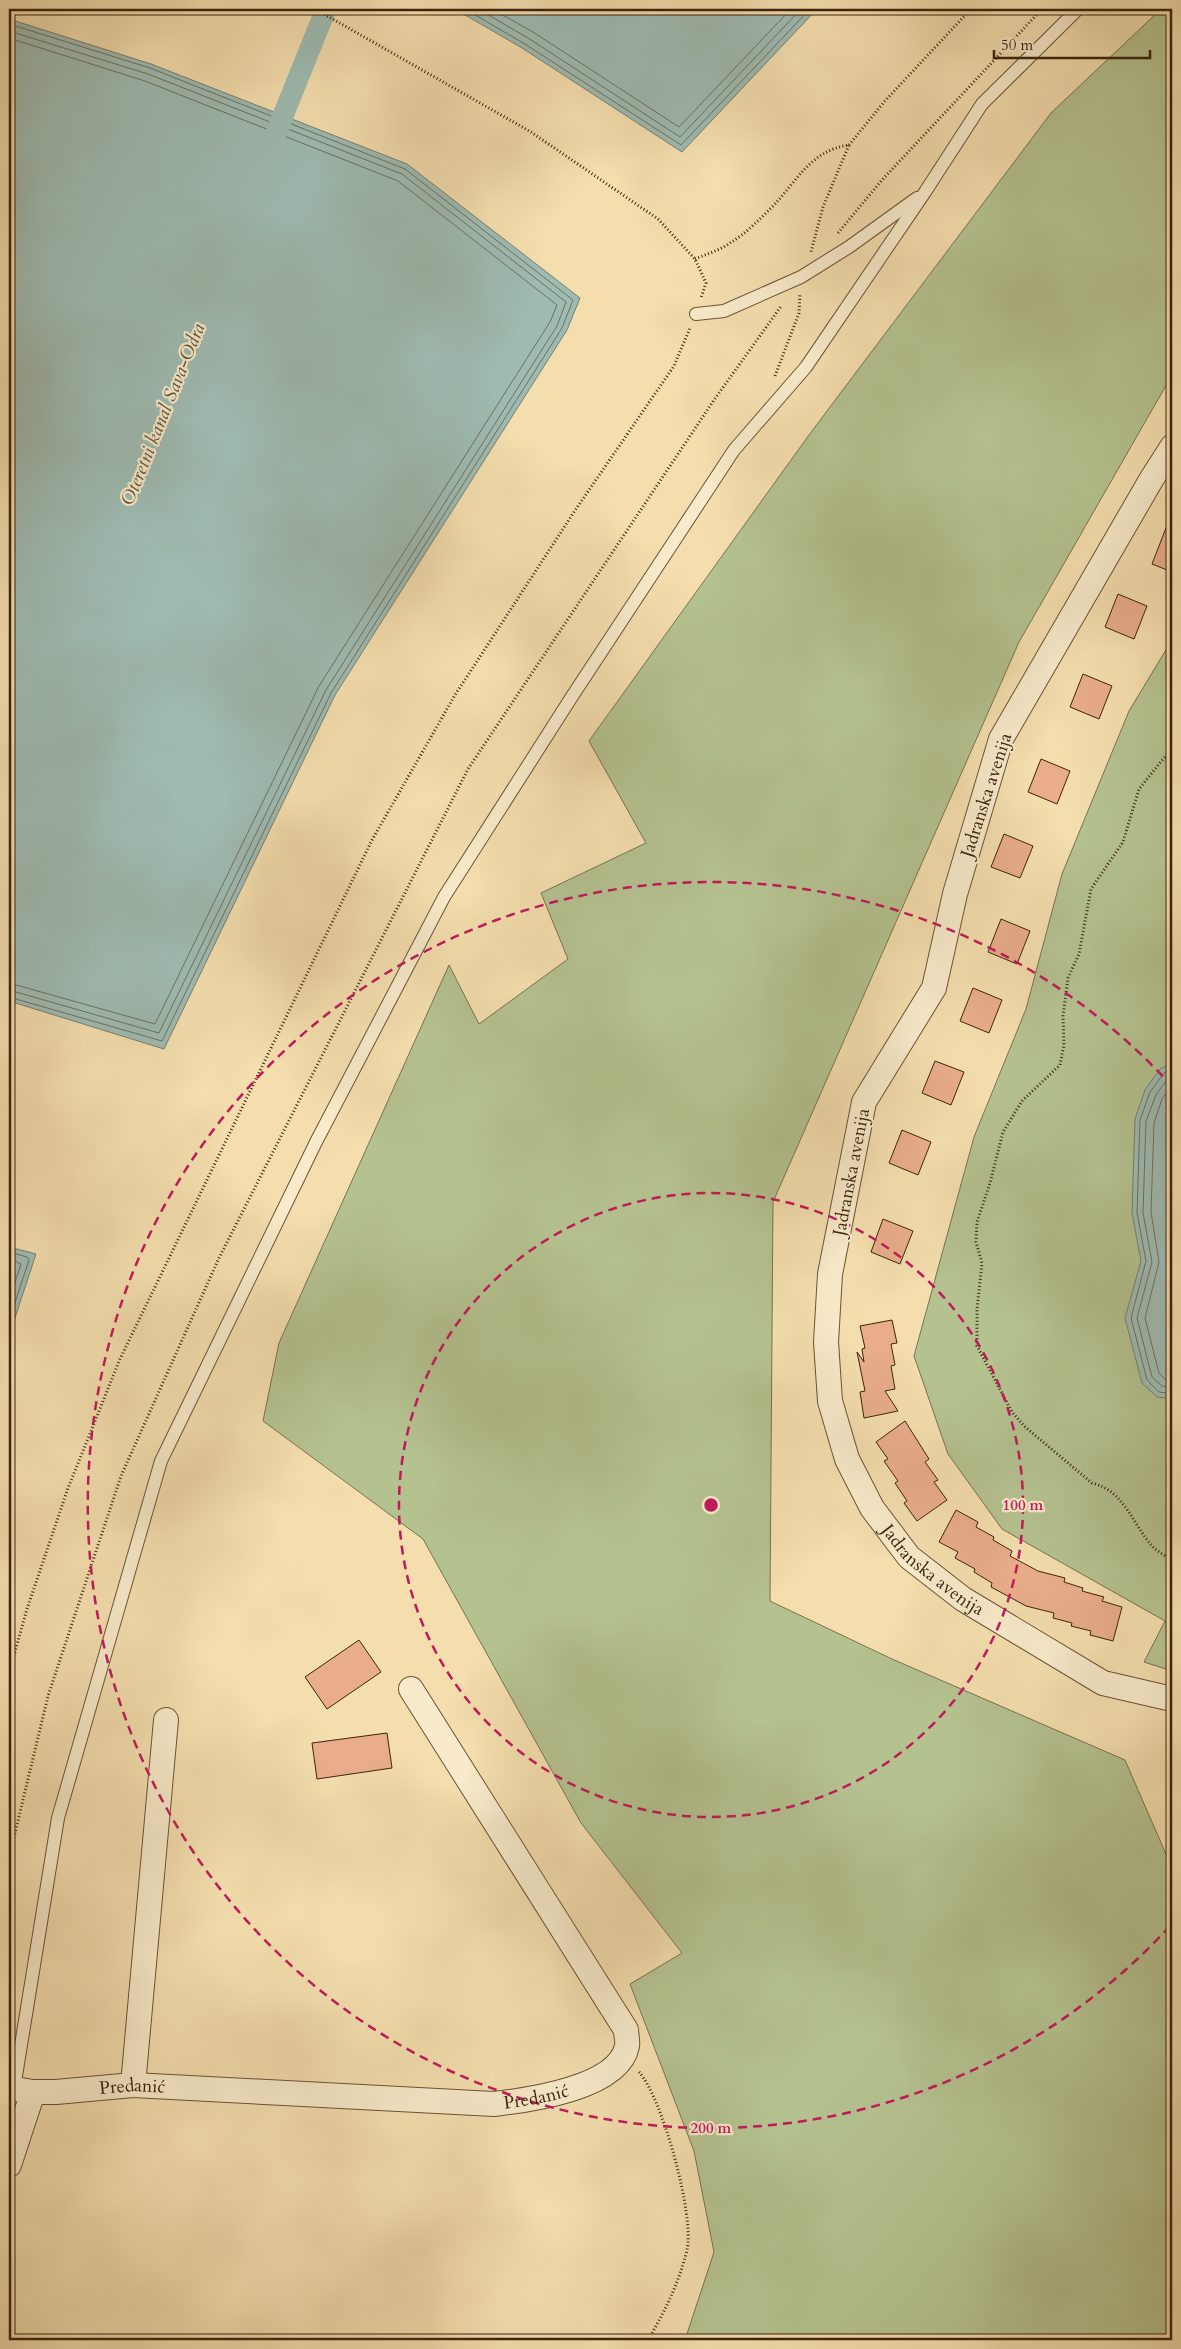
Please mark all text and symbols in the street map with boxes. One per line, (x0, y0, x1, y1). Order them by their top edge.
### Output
scale bar (994, 28, 1150, 60)
text: 50 m (1001, 35, 1033, 55)
water label: Oteretni kanal Sava-Odra (114, 319, 212, 509)
street label: Jadranska avenija (954, 730, 1018, 863)
street label: Jadranska avenija (826, 1106, 876, 1241)
text: 100 m (1003, 1495, 1044, 1515)
centre of rings (702, 1496, 720, 1514)
street label: Jadranska avenija (874, 1517, 989, 1622)
street label: Predanić (98, 2073, 166, 2101)
street label: Predanić (502, 2078, 572, 2116)
text: 200 m (691, 2118, 732, 2138)

